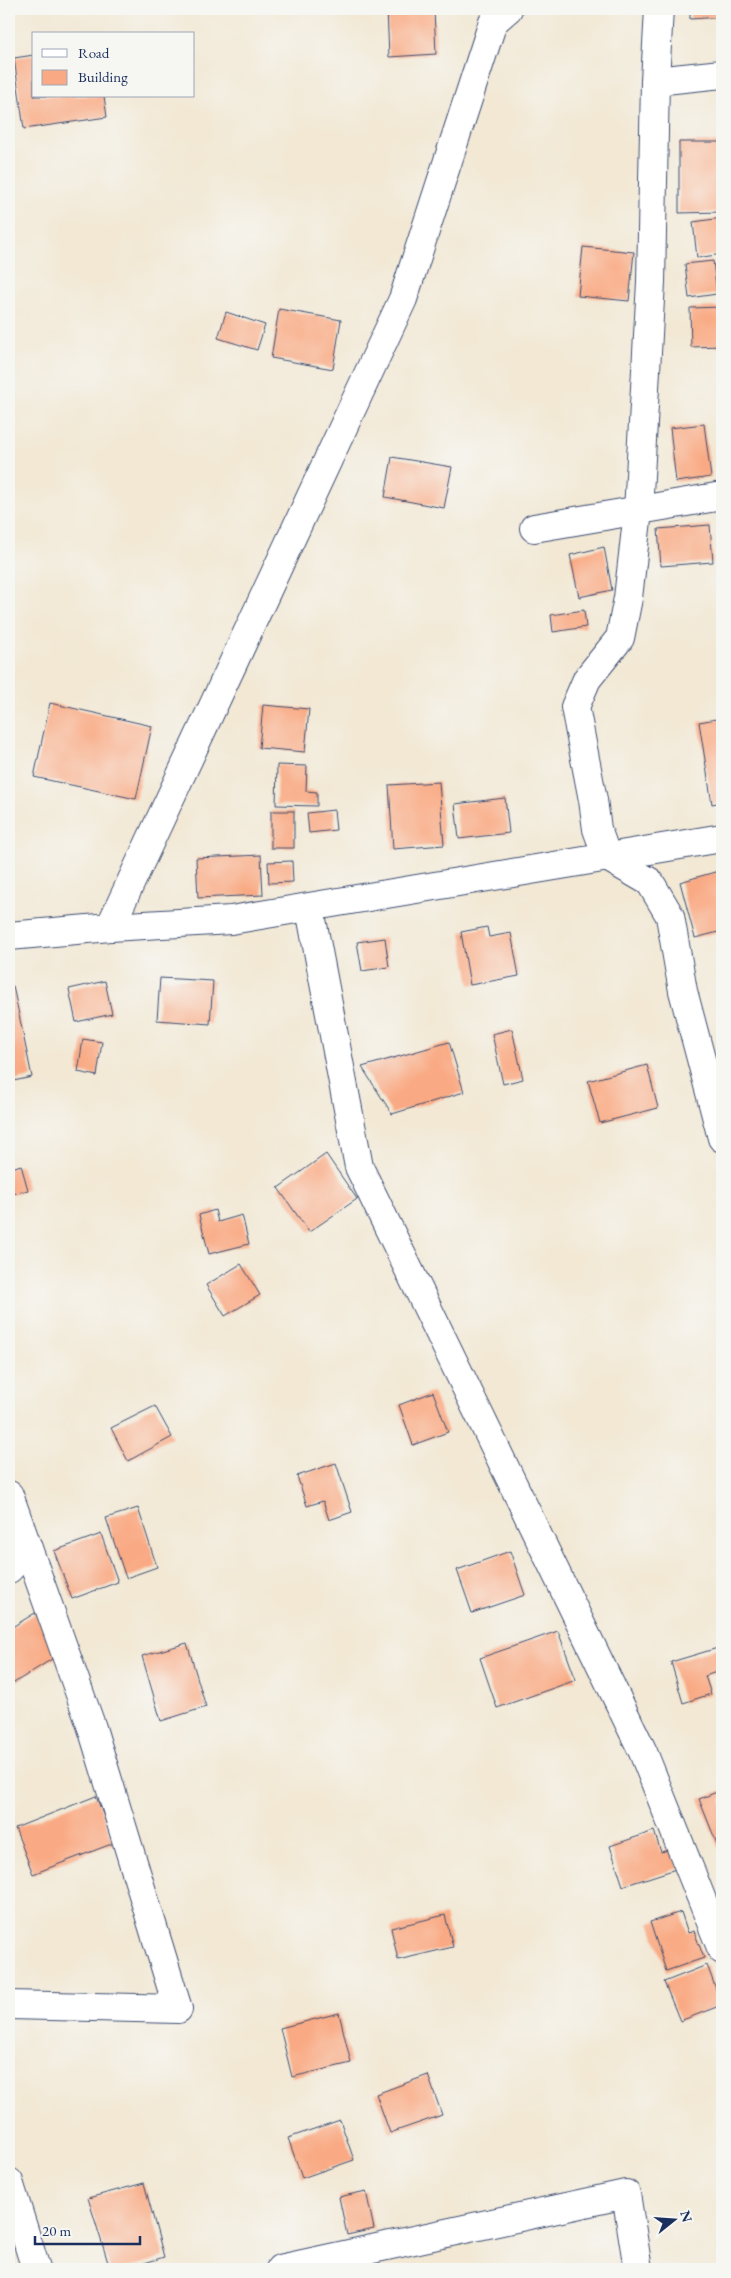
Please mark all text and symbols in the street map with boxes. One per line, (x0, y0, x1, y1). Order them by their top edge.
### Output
legend (32, 32, 195, 98)
text: Road (78, 43, 110, 62)
text: Building (78, 67, 128, 86)
north arrow (648, 2196, 698, 2246)
text: N (676, 2208, 697, 2225)
scale bar (35, 2213, 140, 2245)
text: 20 m (42, 2221, 71, 2240)

